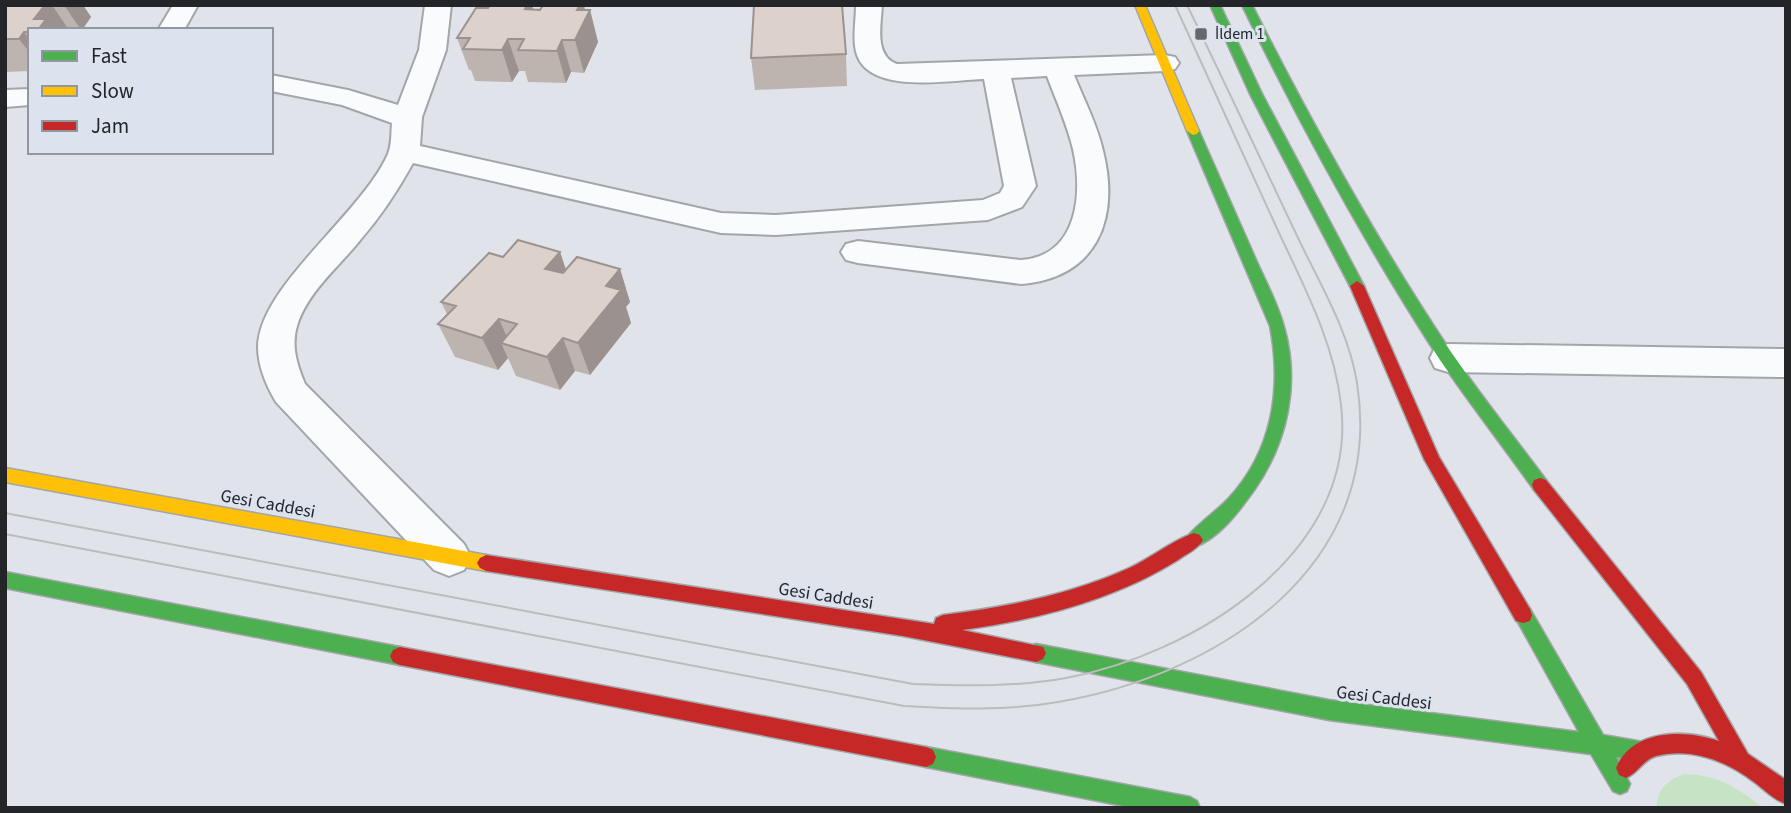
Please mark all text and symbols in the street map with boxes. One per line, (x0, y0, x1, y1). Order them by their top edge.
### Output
place label: İldem 1 (1215, 23, 1265, 45)
marker: İldem 1 (1193, 26, 1209, 42)
legend (28, 28, 273, 154)
text: Fast (91, 41, 127, 71)
text: Slow (91, 76, 134, 106)
text: Jam (91, 111, 129, 141)
street label: Gesi Caddesi (219, 483, 317, 525)
street label: Gesi Caddesi (777, 576, 875, 616)
street label: Gesi Caddesi (1335, 680, 1433, 716)

